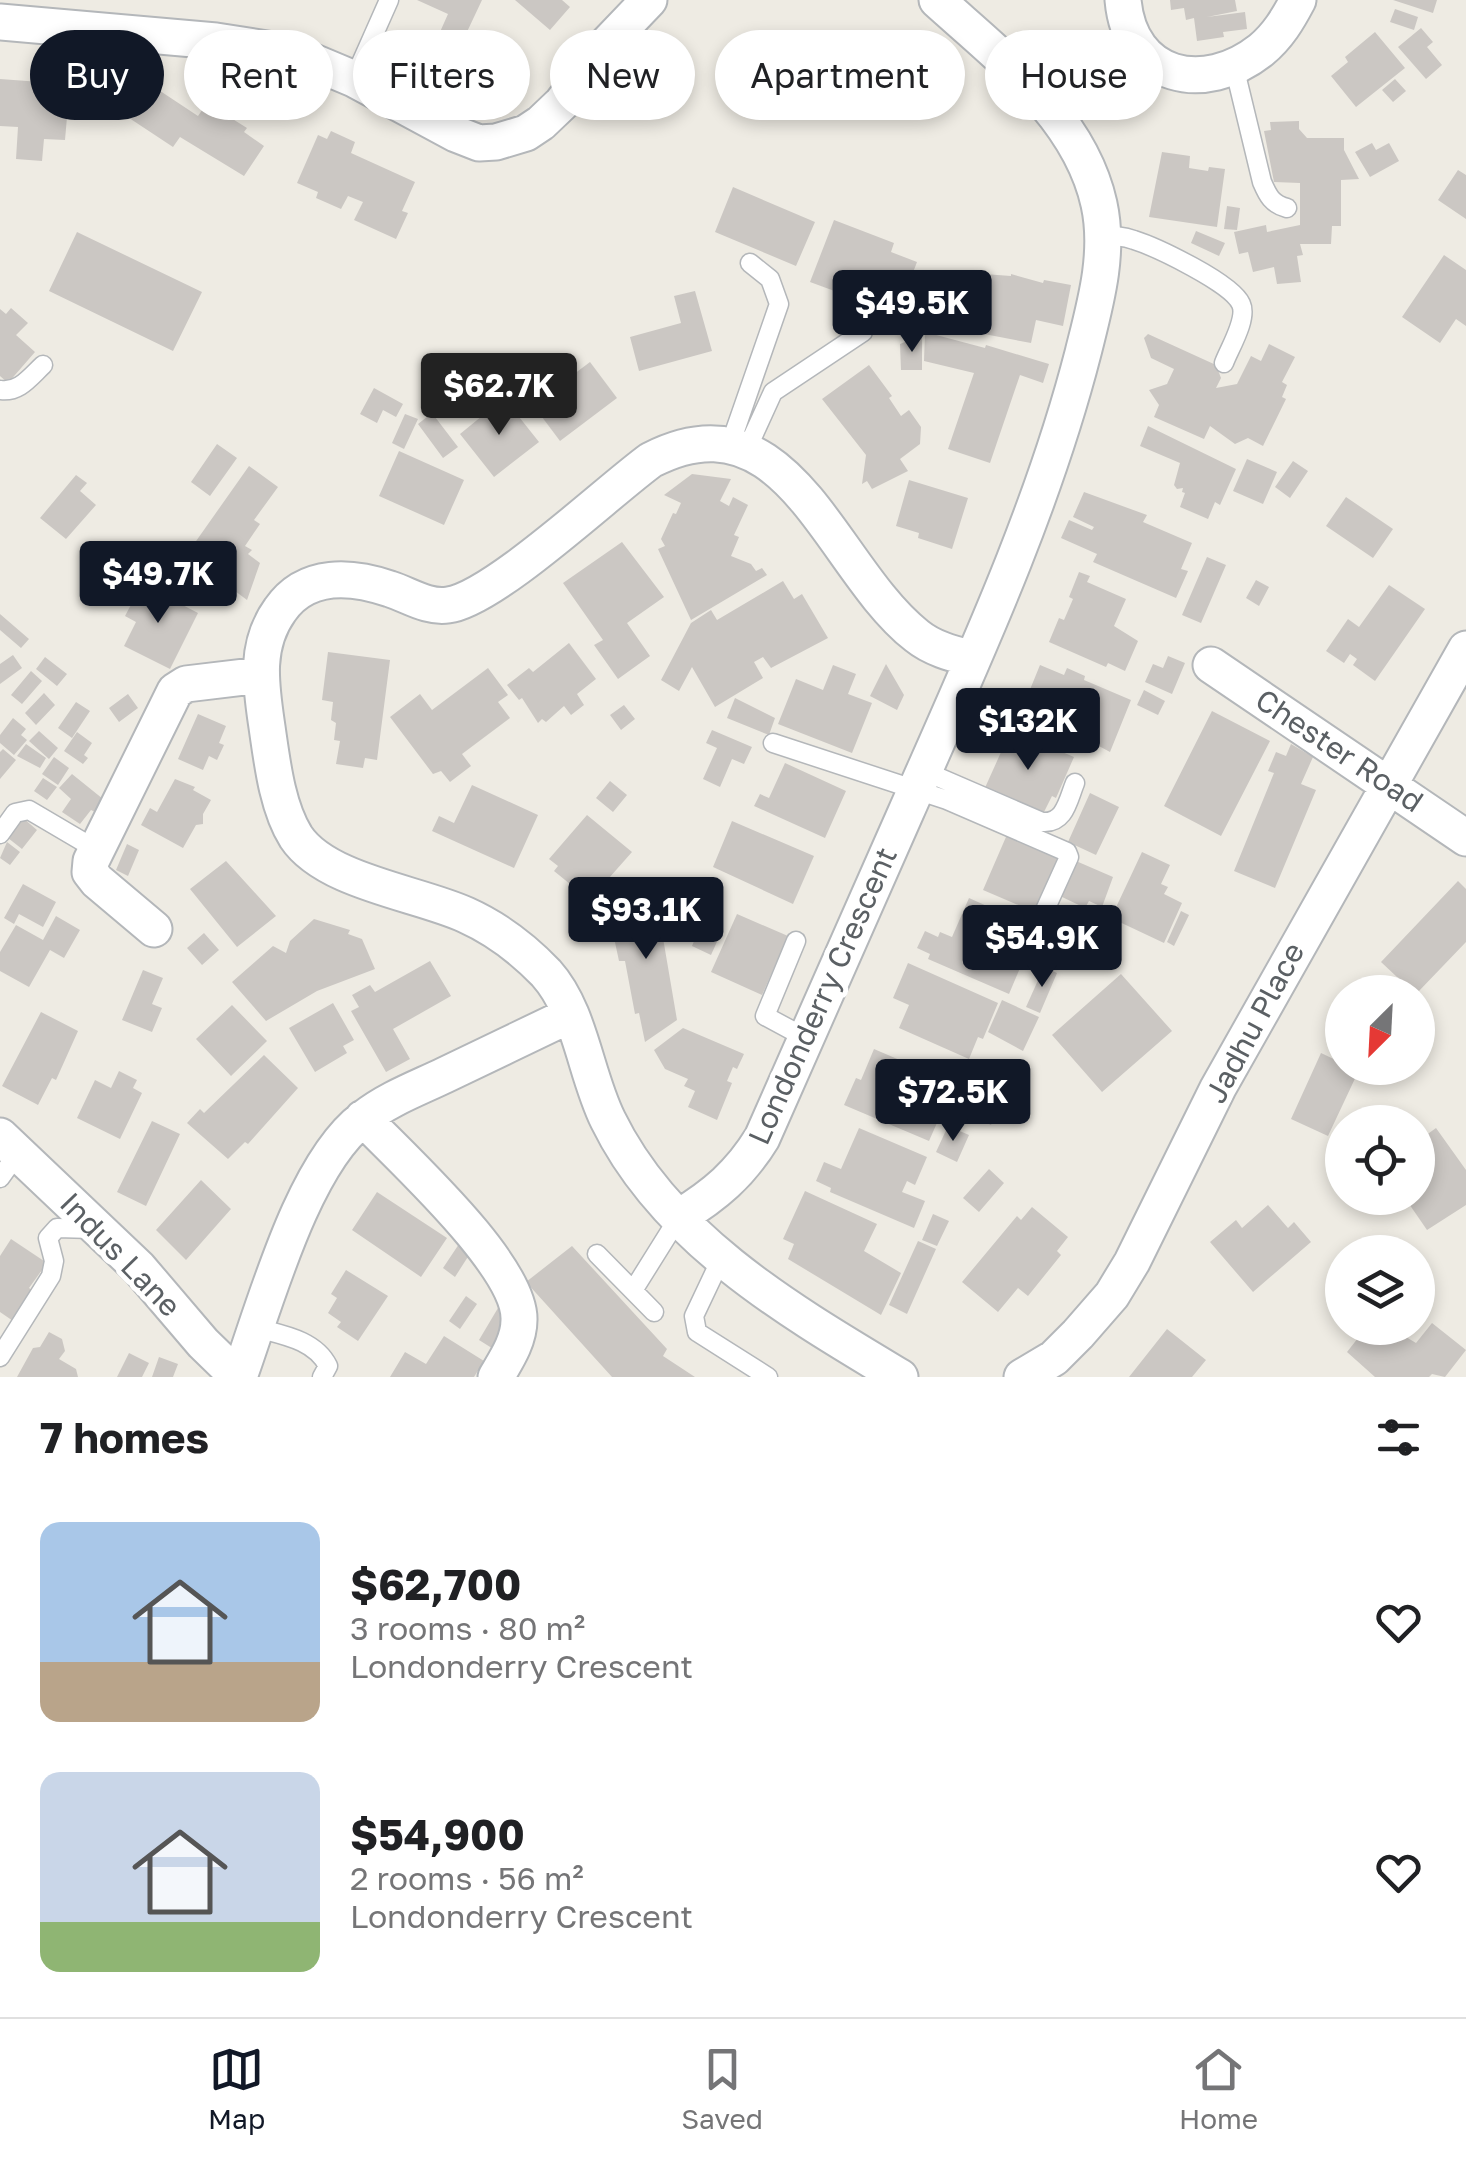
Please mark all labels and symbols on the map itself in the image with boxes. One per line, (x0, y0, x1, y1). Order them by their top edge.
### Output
pin: $49.5K (831, 270, 993, 355)
pin: $62.7K (418, 353, 580, 438)
pin: $49.7K (77, 541, 239, 626)
street label: Chester Road (1249, 681, 1430, 819)
pin: $132K (958, 688, 1098, 773)
street label: Londonderry Crescent (740, 841, 904, 1150)
pin: $93.1K (565, 877, 727, 962)
pin: $54.9K (961, 905, 1123, 990)
street label: Jadhu Place (1197, 936, 1311, 1109)
north arrow (1325, 975, 1435, 1085)
pin: $72.5K (872, 1059, 1034, 1144)
street label: Indus Lane (53, 1185, 189, 1324)

